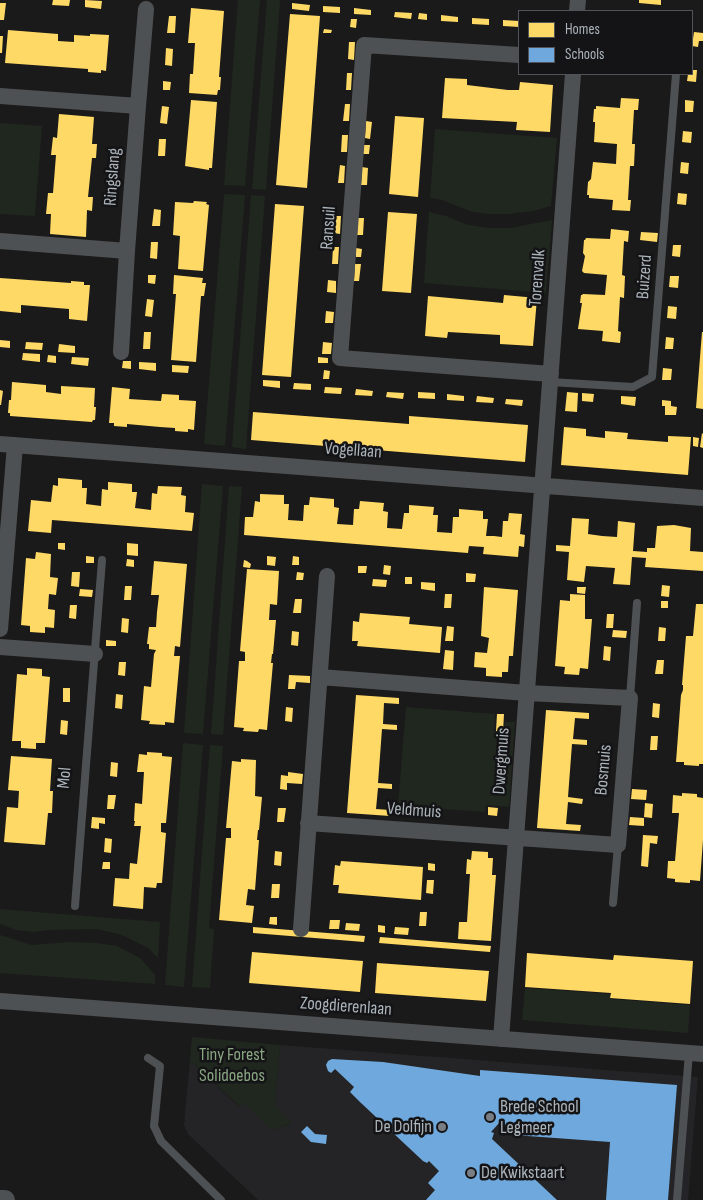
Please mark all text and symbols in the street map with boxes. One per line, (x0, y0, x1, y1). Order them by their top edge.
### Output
legend (518, 10, 693, 75)
text: Homes (565, 20, 600, 39)
text: Schools (565, 45, 604, 64)
street label: Ringslang (100, 147, 126, 207)
street label: Ransuil (317, 206, 341, 250)
street label: Torenvalk (525, 249, 551, 307)
street label: Buizerd (633, 254, 657, 300)
street label: Vogellaan (324, 438, 382, 464)
street label: Dwergmuis (489, 727, 515, 795)
street label: Bosmuis (591, 744, 617, 796)
street label: Mol (53, 766, 77, 790)
street label: Veldmuis (386, 798, 442, 824)
street label: Zoogdierenlaan (299, 993, 393, 1021)
park label: Tiny Forest Solidoebos (199, 1044, 265, 1086)
place label: Brede School Legmeer (500, 1096, 579, 1138)
marker: Brede School Legmeer (484, 1111, 496, 1123)
place label: De Dolfijn (375, 1116, 432, 1138)
marker: De Dolfijn (436, 1121, 448, 1133)
place label: De Kwikstaart (481, 1162, 565, 1184)
marker: De Kwikstaart (465, 1167, 477, 1179)

